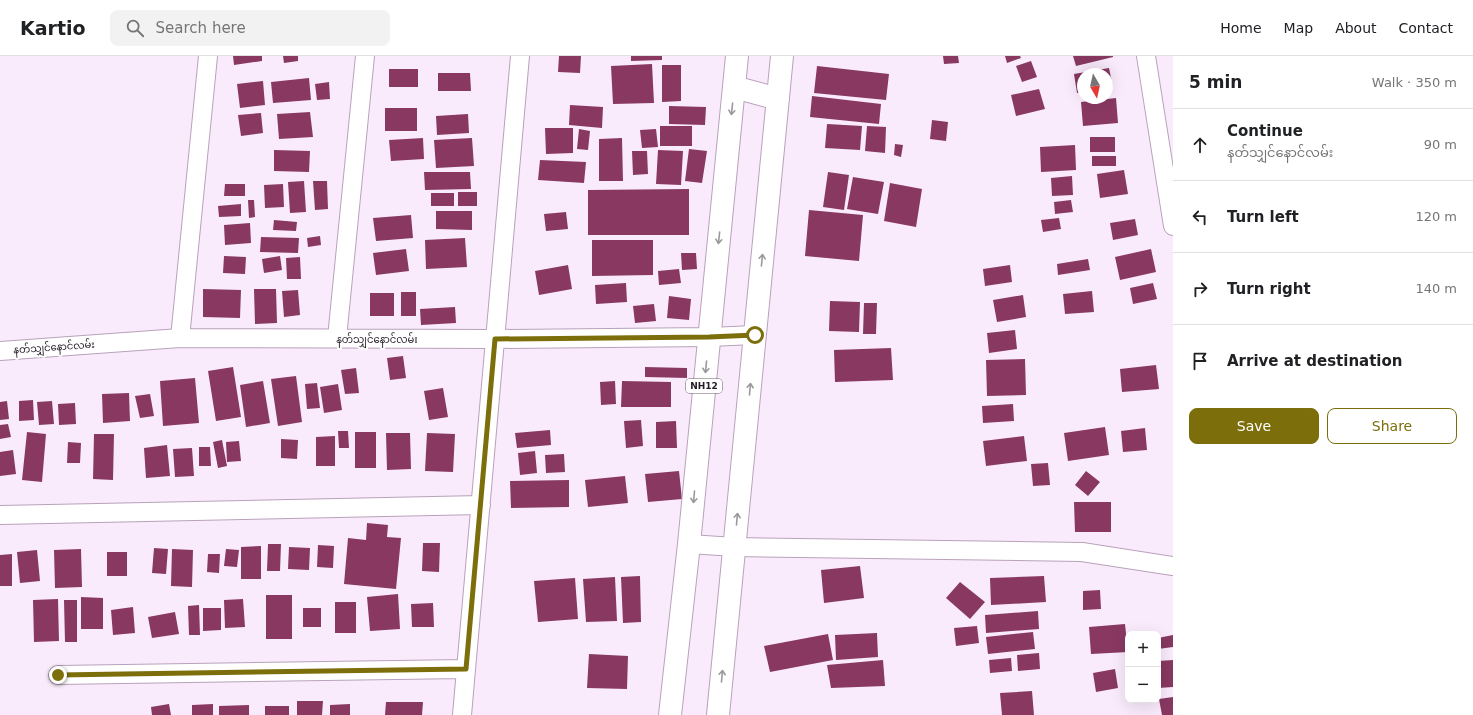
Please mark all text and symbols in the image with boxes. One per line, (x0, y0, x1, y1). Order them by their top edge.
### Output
search box (110, 10, 390, 46)
text: Kartio (20, 17, 86, 39)
icon: search (124, 17, 146, 39)
text: Search here (156, 19, 246, 37)
text: Home (1220, 20, 1262, 36)
text: Map (1284, 20, 1313, 36)
text: About (1335, 20, 1377, 36)
text: Contact (1399, 20, 1453, 36)
north arrow (1077, 68, 1113, 104)
text: 5 min (1189, 72, 1242, 92)
text: Walk · 350 m (1372, 75, 1457, 90)
one-way arrow (728, 102, 736, 115)
text: Continue (1227, 122, 1303, 140)
icon: ahead (1189, 134, 1211, 156)
text: 90 m (1424, 137, 1457, 152)
text: နတ်သျှင်နောင်လမ်း (1227, 145, 1333, 160)
icon: left (1189, 206, 1211, 228)
text: Turn left (1227, 208, 1299, 226)
text: 120 m (1415, 209, 1457, 224)
one-way arrow (715, 231, 723, 244)
one-way arrow (758, 254, 766, 267)
icon: right (1189, 278, 1211, 300)
text: Turn right (1227, 280, 1311, 298)
text: 140 m (1415, 281, 1457, 296)
route start (746, 326, 764, 344)
street label: နတ်သျှင်နောင်လမ်း (336, 332, 418, 349)
street label: နတ်သျှင်နောင်လမ်း (13, 337, 95, 359)
icon: arrive (1189, 350, 1211, 372)
text: Arrive at destination (1227, 352, 1402, 370)
one-way arrow (702, 360, 710, 373)
road number: NH12 (686, 379, 722, 393)
one-way arrow (746, 383, 753, 396)
button: Save (1189, 408, 1319, 444)
button: Share (1327, 408, 1457, 444)
one-way arrow (690, 490, 697, 503)
one-way arrow (734, 513, 741, 526)
map controls (1125, 631, 1161, 703)
button: + (1125, 631, 1161, 667)
route end (49, 666, 67, 684)
button: − (1125, 667, 1161, 703)
one-way arrow (719, 670, 726, 683)

